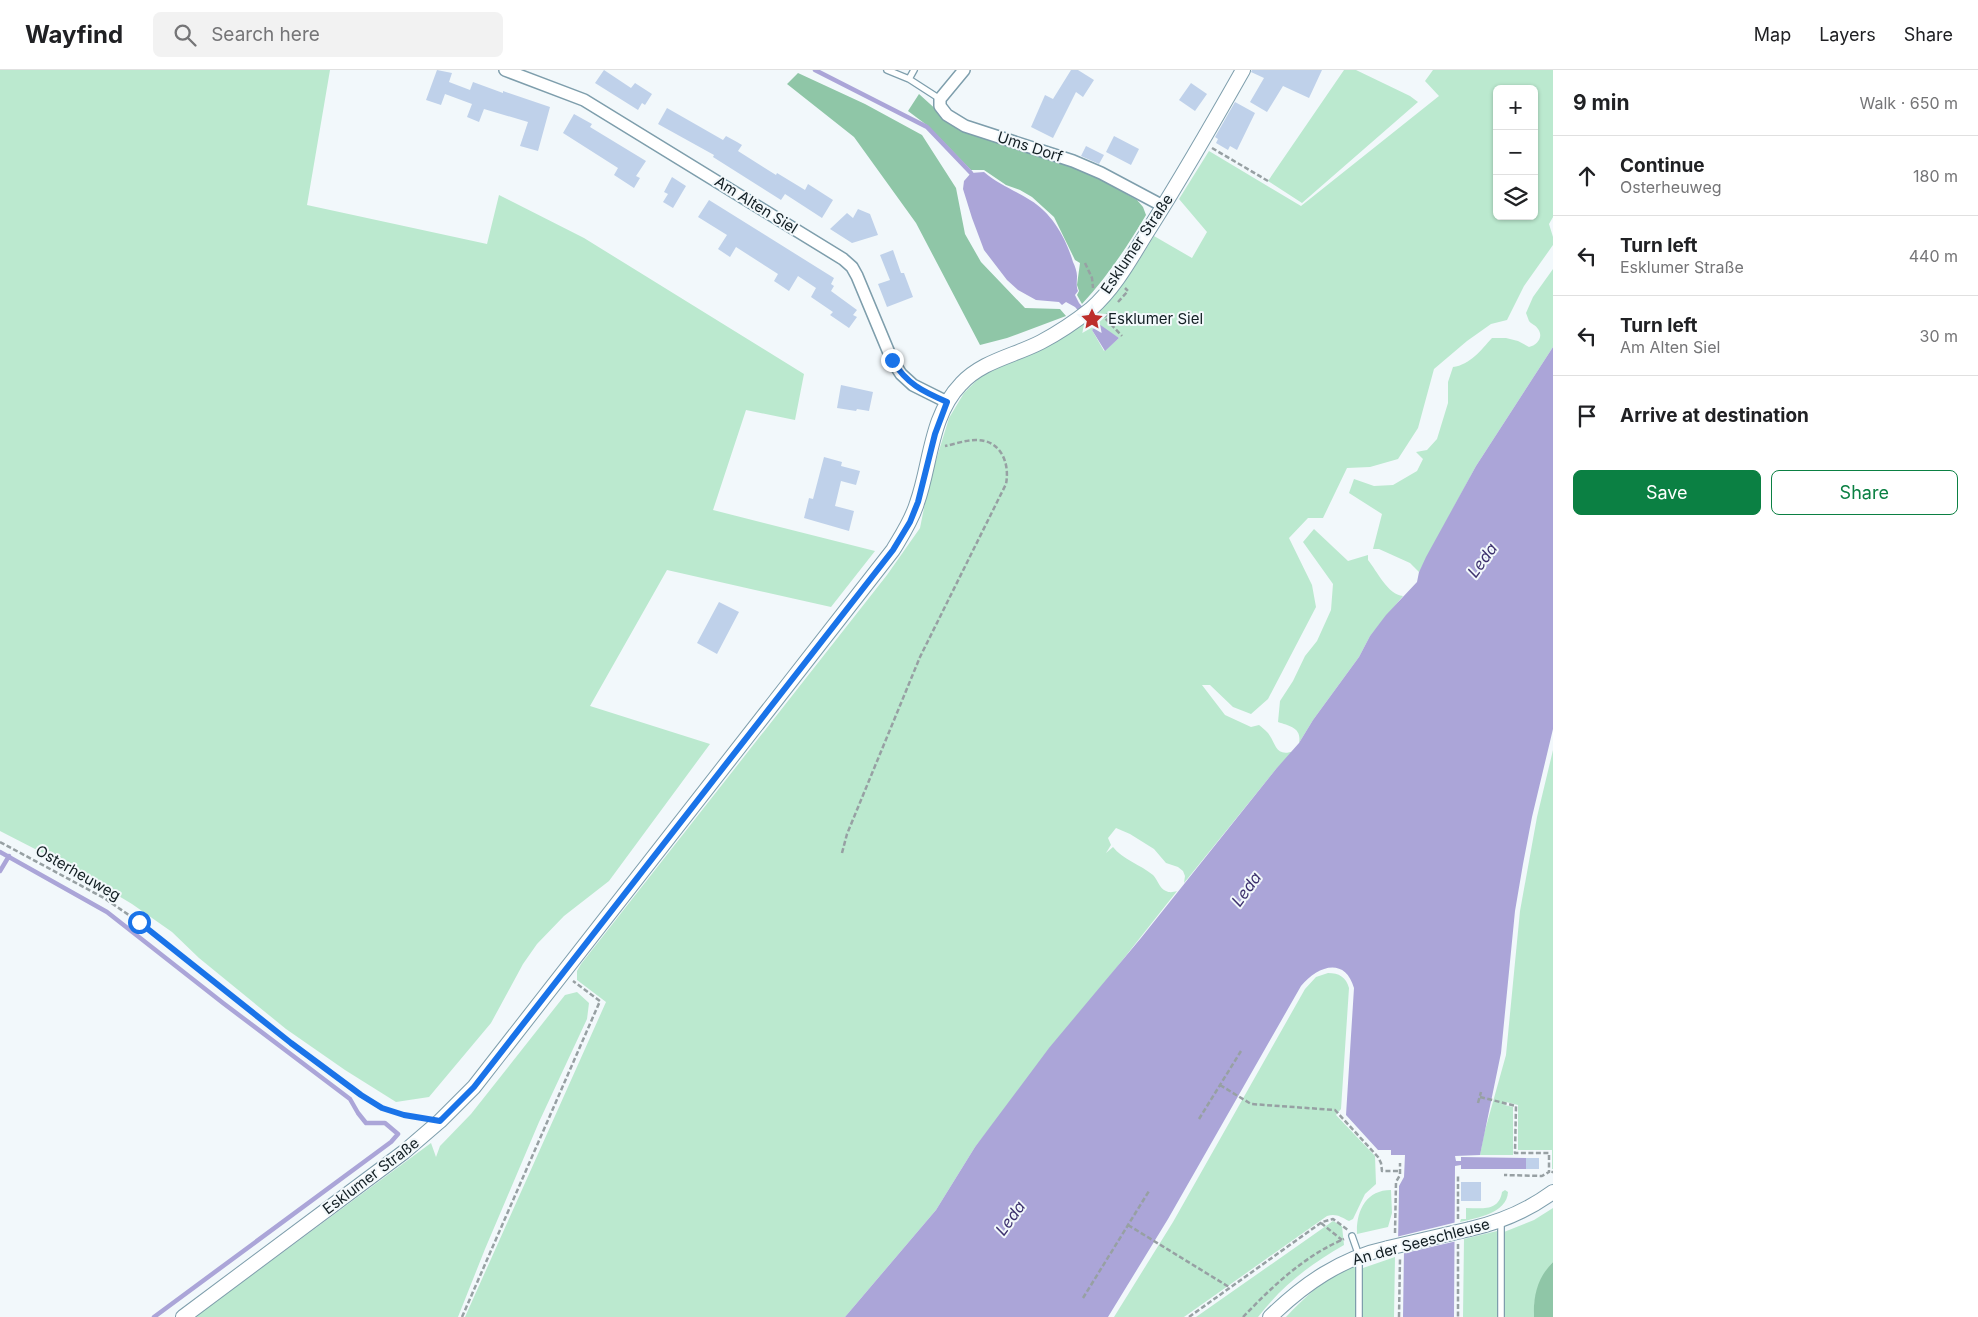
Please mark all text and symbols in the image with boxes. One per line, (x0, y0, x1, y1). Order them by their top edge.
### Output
search box (153, 12, 503, 57)
text: Wayfind (25, 20, 123, 49)
icon: search (171, 21, 199, 49)
text: Search here (211, 23, 320, 46)
text: Map (1754, 24, 1791, 45)
text: Layers (1819, 24, 1876, 45)
text: Share (1904, 24, 1953, 45)
map controls (1493, 85, 1538, 220)
button: + (1493, 85, 1538, 130)
text: 9 min (1573, 90, 1630, 115)
text: Walk · 650 m (1860, 93, 1958, 113)
street label: Ums Dorf (995, 127, 1066, 166)
button: − (1493, 130, 1538, 175)
text: Continue (1620, 154, 1705, 177)
icon: ahead (1573, 162, 1601, 190)
text: 180 m (1913, 166, 1958, 186)
street label: Am Alten Siel (711, 172, 801, 238)
button: layers (1493, 175, 1538, 220)
text: Osterheuweg (1620, 177, 1722, 197)
street label: Esklumer Straße (1096, 190, 1177, 297)
text: Turn left (1620, 234, 1698, 257)
icon: left (1573, 242, 1601, 270)
text: 440 m (1909, 246, 1958, 266)
text: Esklumer Straße (1620, 257, 1744, 277)
place icon: Esklumer Siel (1079, 306, 1105, 332)
place label: Esklumer Siel (1108, 309, 1203, 328)
text: Turn left (1620, 314, 1698, 337)
icon: left (1573, 322, 1601, 350)
text: 30 m (1920, 326, 1958, 346)
text: Am Alten Siel (1620, 337, 1720, 357)
route end (881, 349, 904, 372)
icon: arrive (1573, 402, 1601, 430)
text: Arrive at destination (1620, 404, 1809, 427)
button: Save (1573, 470, 1761, 515)
button: Share (1771, 470, 1958, 515)
water label: Leda (1463, 539, 1501, 581)
street label: Osterheuweg (32, 841, 124, 905)
water label: Leda (1227, 868, 1265, 910)
route start (128, 911, 151, 934)
street label: Esklumer Straße (319, 1133, 423, 1218)
water label: Leda (991, 1197, 1029, 1239)
street label: An der Seeschleuse (1350, 1214, 1492, 1269)

